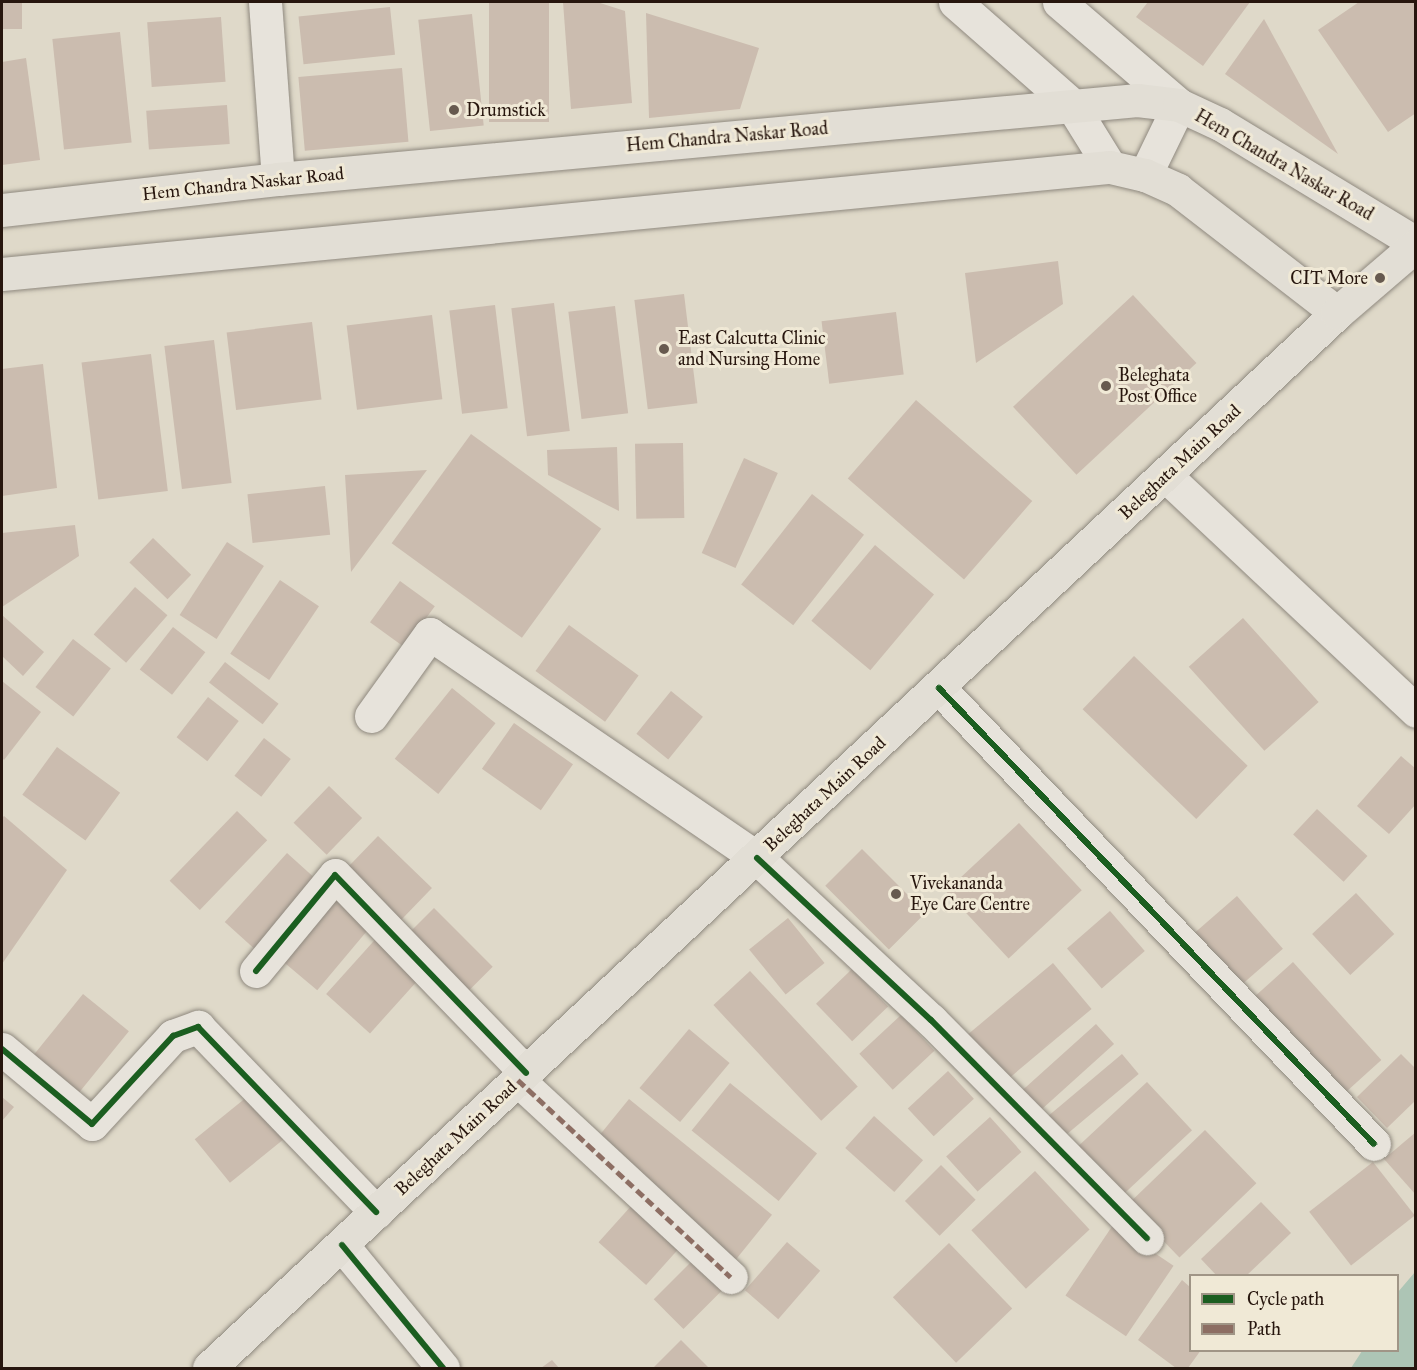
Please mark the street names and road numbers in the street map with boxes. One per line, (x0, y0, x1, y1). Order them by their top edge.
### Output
street label: Hem Chandra Naskar Road (1191, 105, 1377, 225)
street label: Hem Chandra Naskar Road (625, 117, 829, 157)
street label: Hem Chandra Naskar Road (141, 163, 345, 205)
street label: Beleghata Main Road (1115, 400, 1245, 524)
street label: Beleghata Main Road (760, 732, 890, 856)
street label: Beleghata Main Road (391, 1076, 521, 1200)

